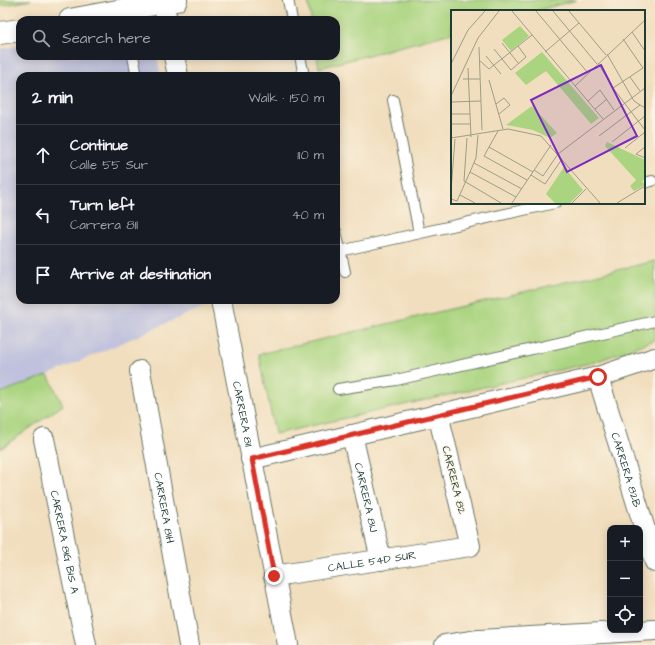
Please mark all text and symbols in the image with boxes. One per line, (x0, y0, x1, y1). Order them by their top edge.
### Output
inset map (451, 10, 645, 204)
search box (16, 16, 340, 60)
icon: search (30, 27, 52, 49)
text: Search here (62, 28, 151, 49)
text: 2 min (32, 86, 73, 110)
text: Walk · 150 m (249, 89, 324, 107)
text: Continue (70, 135, 128, 156)
icon: ahead (32, 144, 54, 166)
text: 110 m (297, 146, 324, 164)
text: Calle 55 Sur (70, 156, 148, 174)
text: Turn left (70, 195, 134, 216)
icon: left (32, 204, 54, 226)
text: 40 m (292, 206, 324, 224)
text: Carrera 81I (70, 216, 138, 234)
icon: arrive (32, 264, 54, 286)
text: Arrive at destination (70, 264, 211, 285)
route start (589, 368, 607, 386)
street label: CARRERA 81I (229, 380, 257, 448)
street label: CARRERA 82B (608, 430, 645, 509)
street label: CARRERA 82 (438, 444, 470, 516)
street label: CARRERA 81J (351, 461, 382, 534)
street label: CARRERA 81H (151, 471, 178, 545)
street label: CARRERA 81G BIS A (47, 489, 83, 595)
map controls (607, 525, 643, 633)
button: + (607, 525, 643, 561)
street label: CALLE 54D SUR (327, 547, 417, 575)
button: − (607, 561, 643, 597)
route end (265, 567, 283, 585)
button: locate (607, 597, 643, 633)

